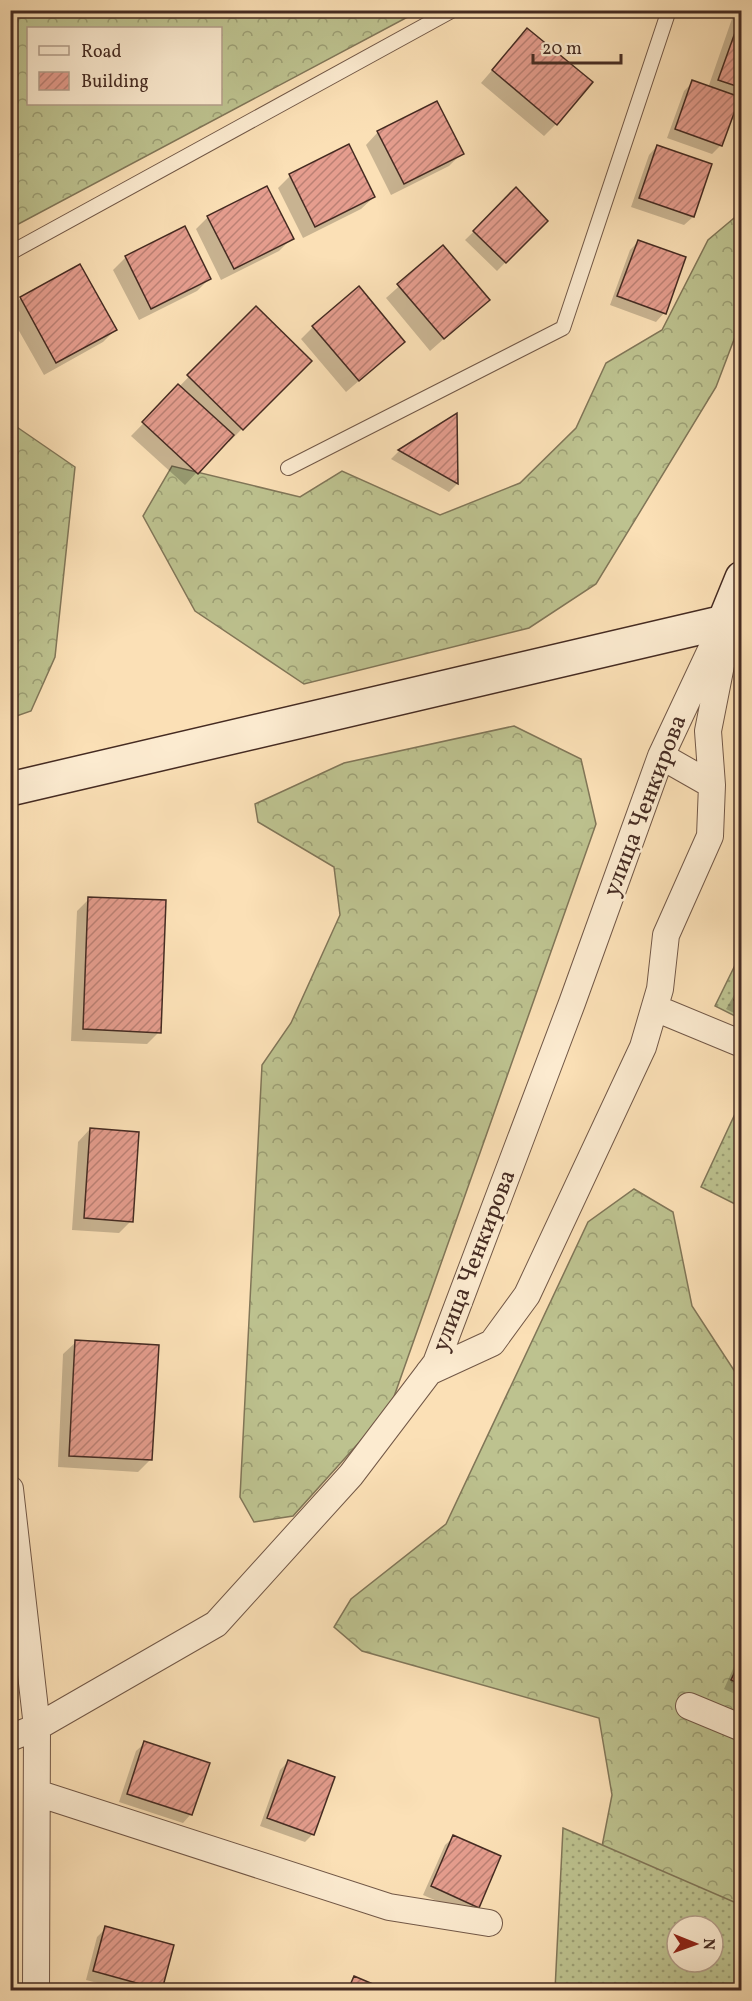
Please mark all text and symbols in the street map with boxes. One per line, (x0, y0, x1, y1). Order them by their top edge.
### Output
legend (27, 27, 222, 105)
scale bar (533, 27, 622, 65)
text: 20 m (542, 37, 582, 62)
text: Road (81, 40, 122, 65)
text: Building (81, 70, 149, 95)
street label: улица Ченкирова (596, 710, 696, 902)
street label: улица Ченкирова (425, 1165, 525, 1357)
north arrow (665, 1914, 725, 1974)
text: N (697, 1938, 719, 1951)

